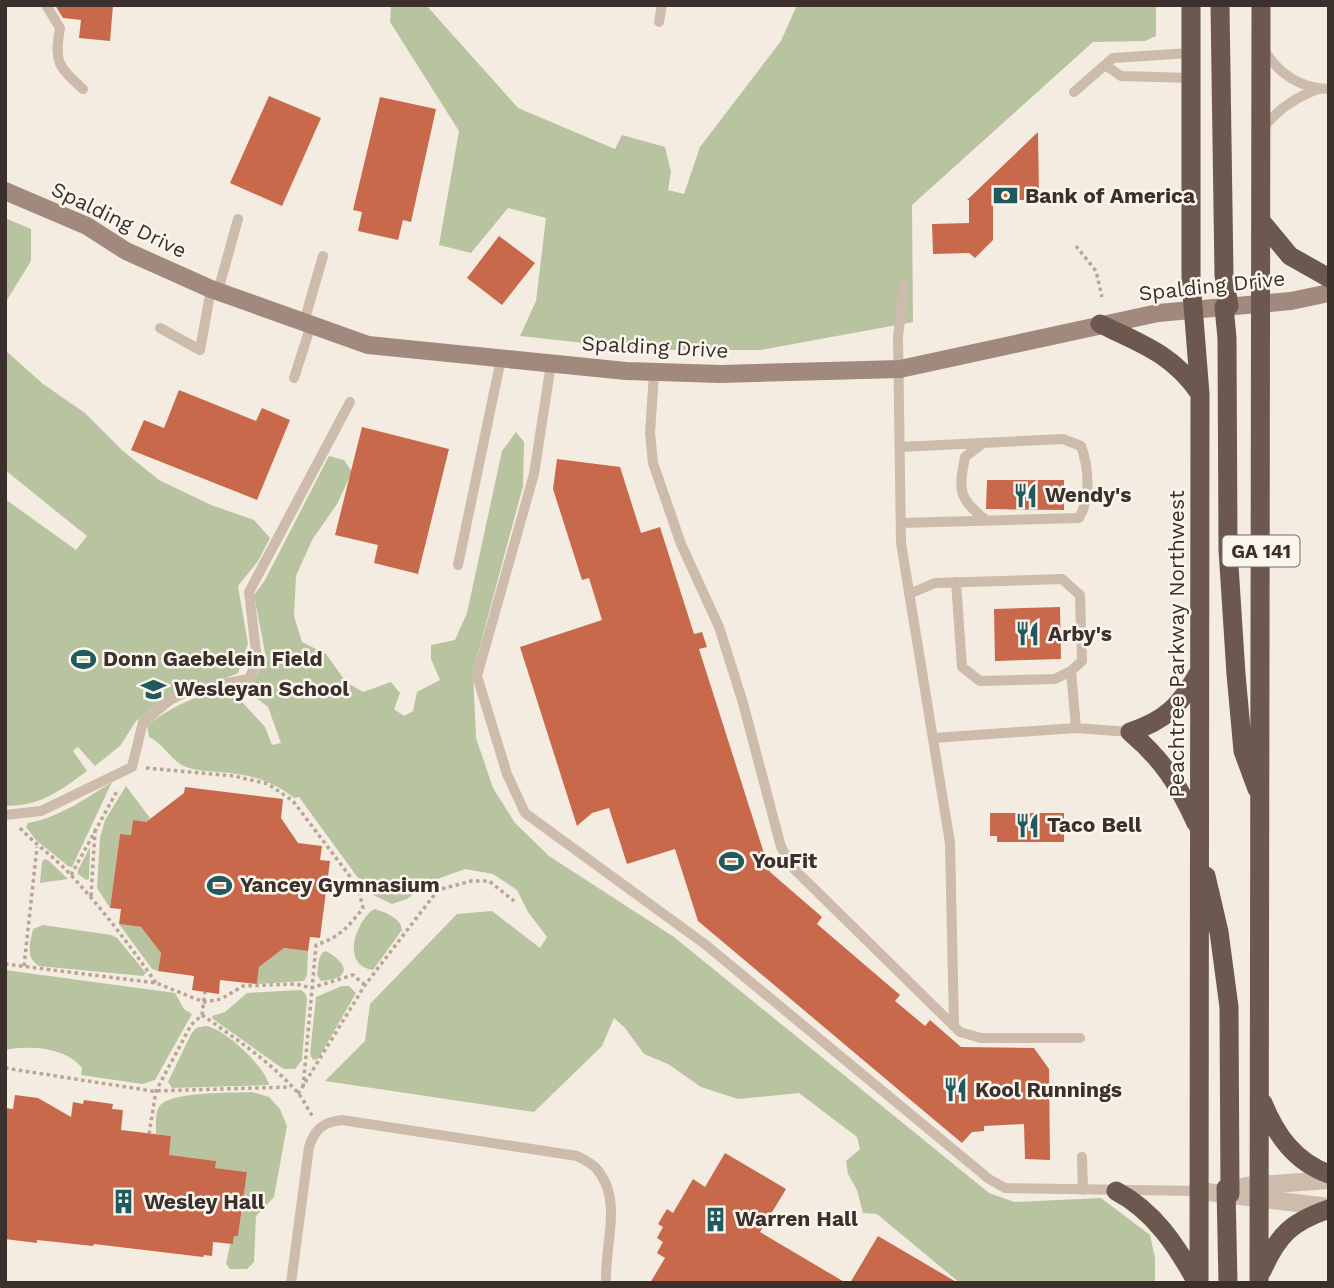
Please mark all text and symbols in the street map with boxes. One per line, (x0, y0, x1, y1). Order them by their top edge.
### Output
street label: Spalding Drive (48, 176, 191, 263)
bank icon: Bank of America (991, 182, 1019, 210)
place label: Bank of America (1025, 183, 1196, 208)
street label: Spalding Drive (1137, 265, 1286, 306)
street label: Spalding Drive (581, 330, 729, 363)
restaurant icon: Wendy's (1011, 481, 1039, 509)
place label: Wendy's (1045, 482, 1131, 507)
street label: Peachtree Parkway Northwest (1164, 490, 1189, 798)
road number: GA 141 (1222, 536, 1300, 566)
restaurant icon: Arby's (1014, 620, 1042, 648)
place label: Arby's (1048, 621, 1112, 646)
sports icon: Donn Gaebelein Field (69, 645, 97, 673)
place label: Donn Gaebelein Field (103, 646, 323, 671)
school or university icon: Wesleyan School (140, 675, 168, 703)
place label: Wesleyan School (174, 676, 349, 701)
restaurant icon: Taco Bell (1013, 811, 1041, 839)
place label: Taco Bell (1047, 812, 1142, 837)
sports icon: YouFit (718, 847, 746, 875)
place label: YouFit (752, 848, 817, 873)
sports icon: Yancey Gymnasium (206, 871, 234, 899)
place label: Yancey Gymnasium (240, 872, 440, 897)
restaurant icon: Kool Runnings (941, 1076, 969, 1104)
place label: Kool Runnings (975, 1077, 1122, 1102)
building icon: Wesley Hall (110, 1188, 138, 1216)
place label: Wesley Hall (144, 1189, 265, 1214)
building icon: Warren Hall (701, 1205, 729, 1233)
place label: Warren Hall (735, 1206, 858, 1231)

